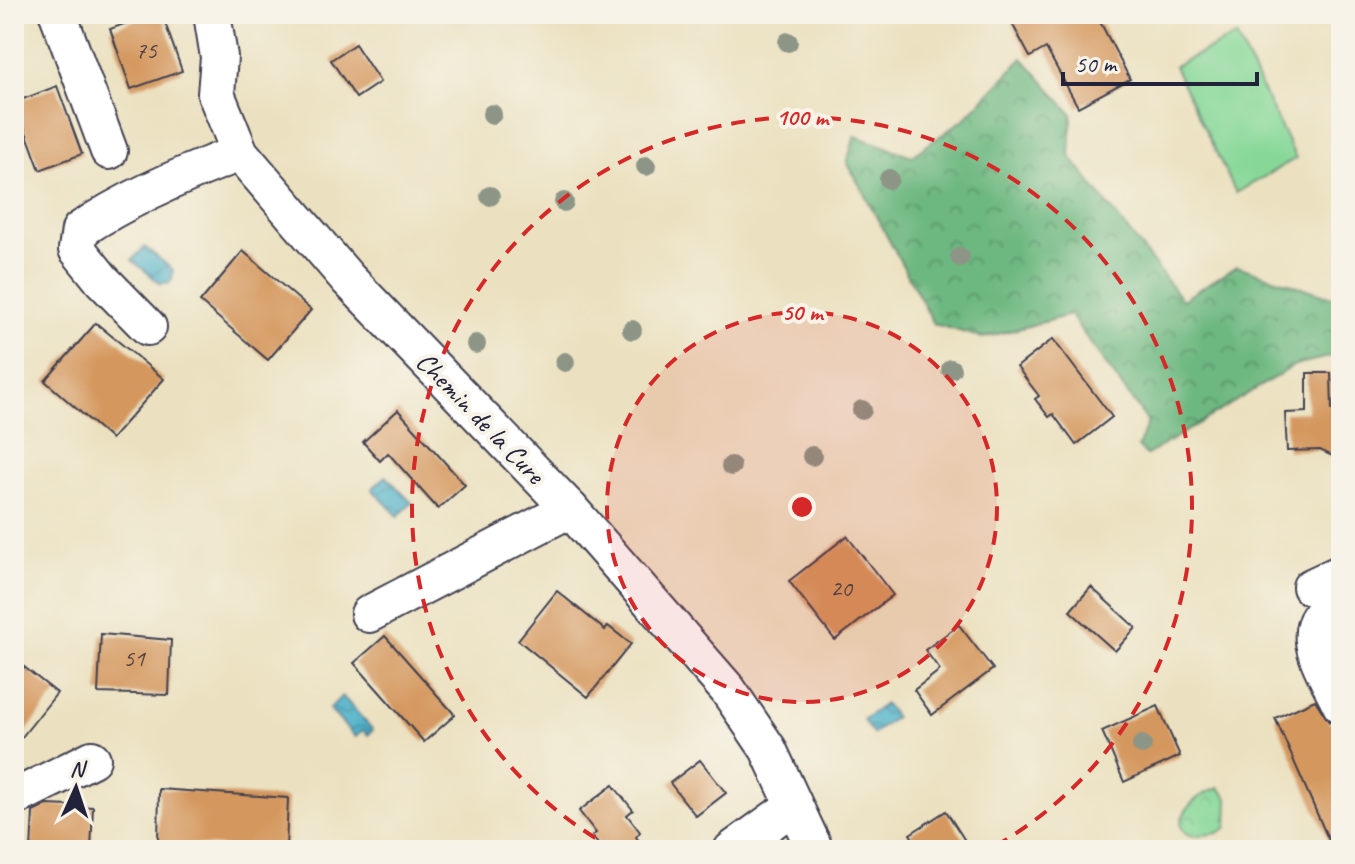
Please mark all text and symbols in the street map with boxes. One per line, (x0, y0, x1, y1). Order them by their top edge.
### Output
house number: 75 (135, 35, 158, 65)
scale bar (1063, 36, 1257, 86)
text: 50 m (1075, 49, 1118, 79)
text: 100 m (776, 102, 830, 132)
text: 50 m (782, 297, 825, 327)
street label: Chemin de la Cure (409, 344, 554, 492)
centre of rings (788, 493, 816, 521)
house number: 20 (830, 573, 854, 603)
house number: 51 (123, 643, 146, 673)
north arrow (36, 748, 116, 828)
text: N (69, 755, 88, 784)

